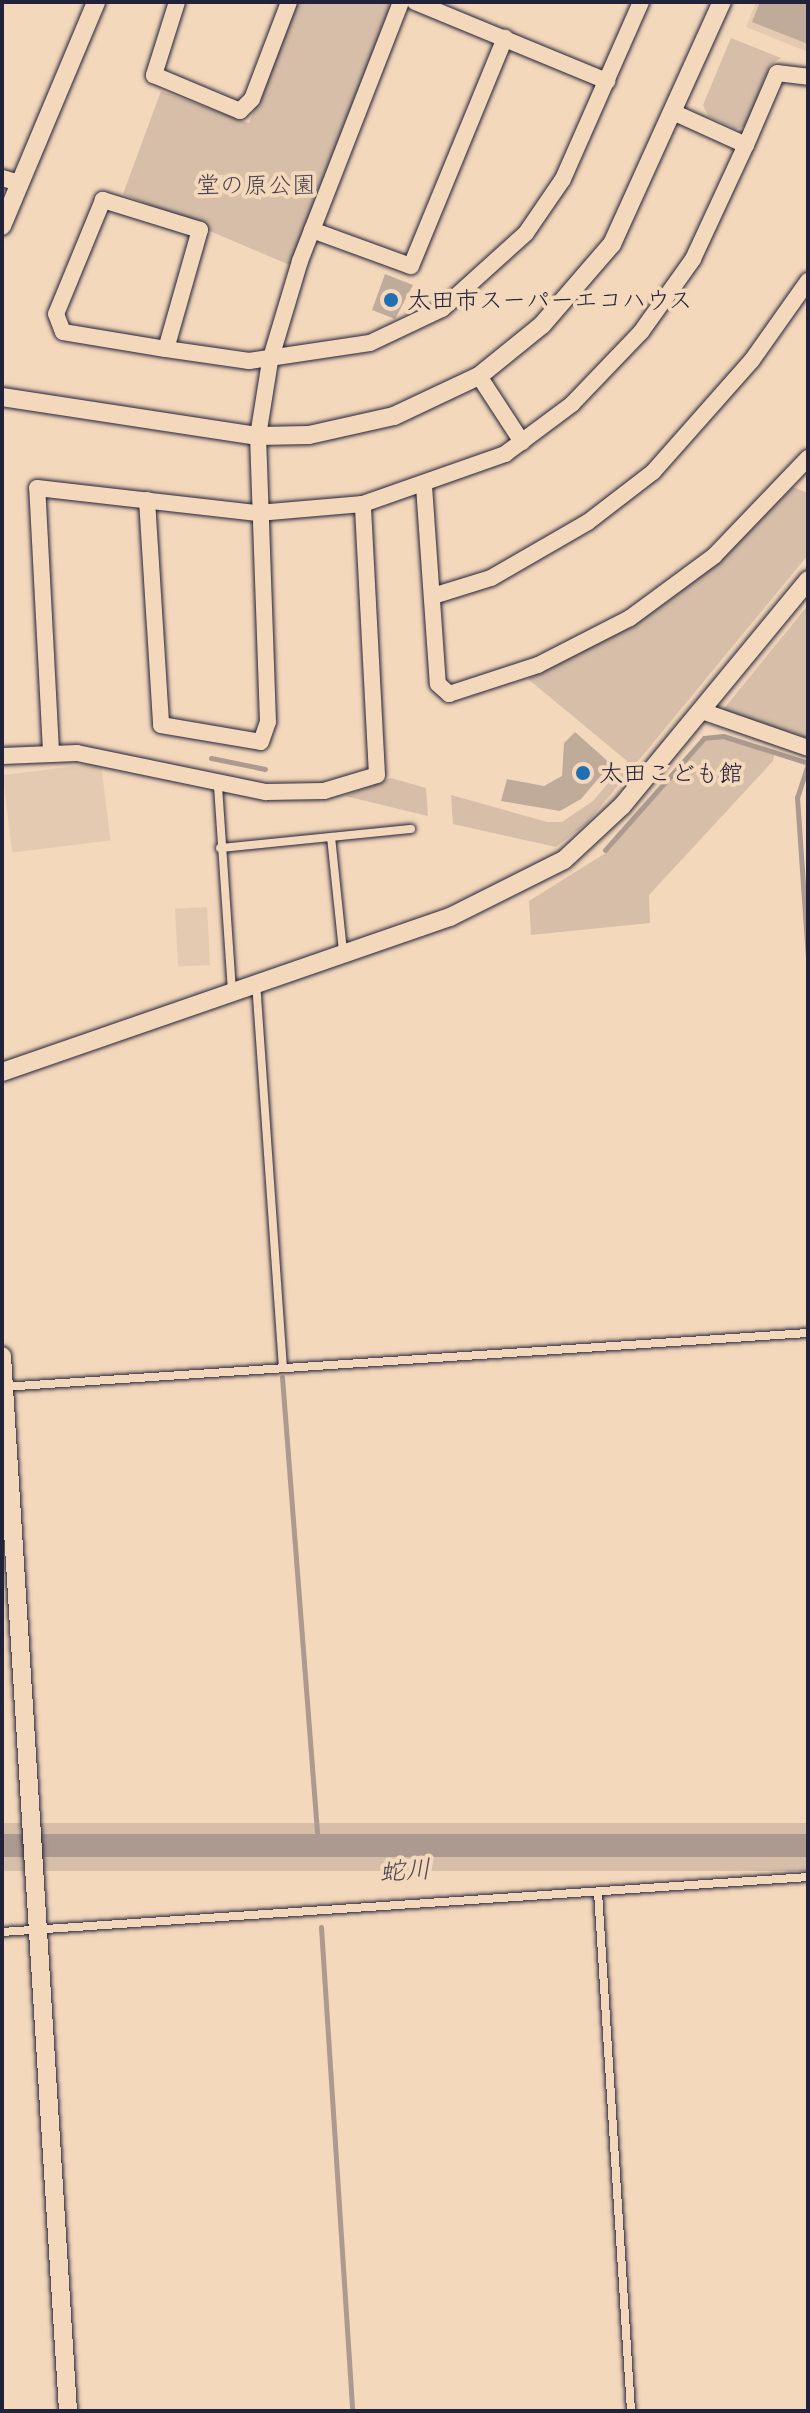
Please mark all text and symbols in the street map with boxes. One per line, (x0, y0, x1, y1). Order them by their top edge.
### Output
park label: 堂の原公園 (196, 171, 316, 199)
place label: 太田市スーパーエコハウス (407, 286, 694, 314)
marker: 太田市スーパーエコハウス (382, 291, 400, 309)
place label: 太田こども館 (599, 759, 743, 787)
marker: 太田こども館 (574, 764, 592, 782)
water label: 蛇川 (378, 1853, 432, 1887)

